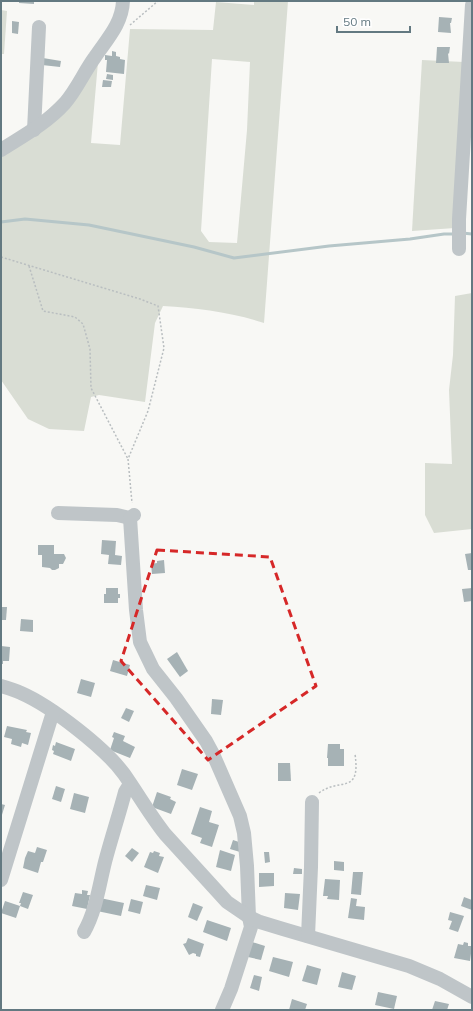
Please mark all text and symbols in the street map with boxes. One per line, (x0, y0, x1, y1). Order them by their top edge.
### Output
scale bar (337, 8, 410, 34)
text: 50 m (343, 14, 371, 29)

